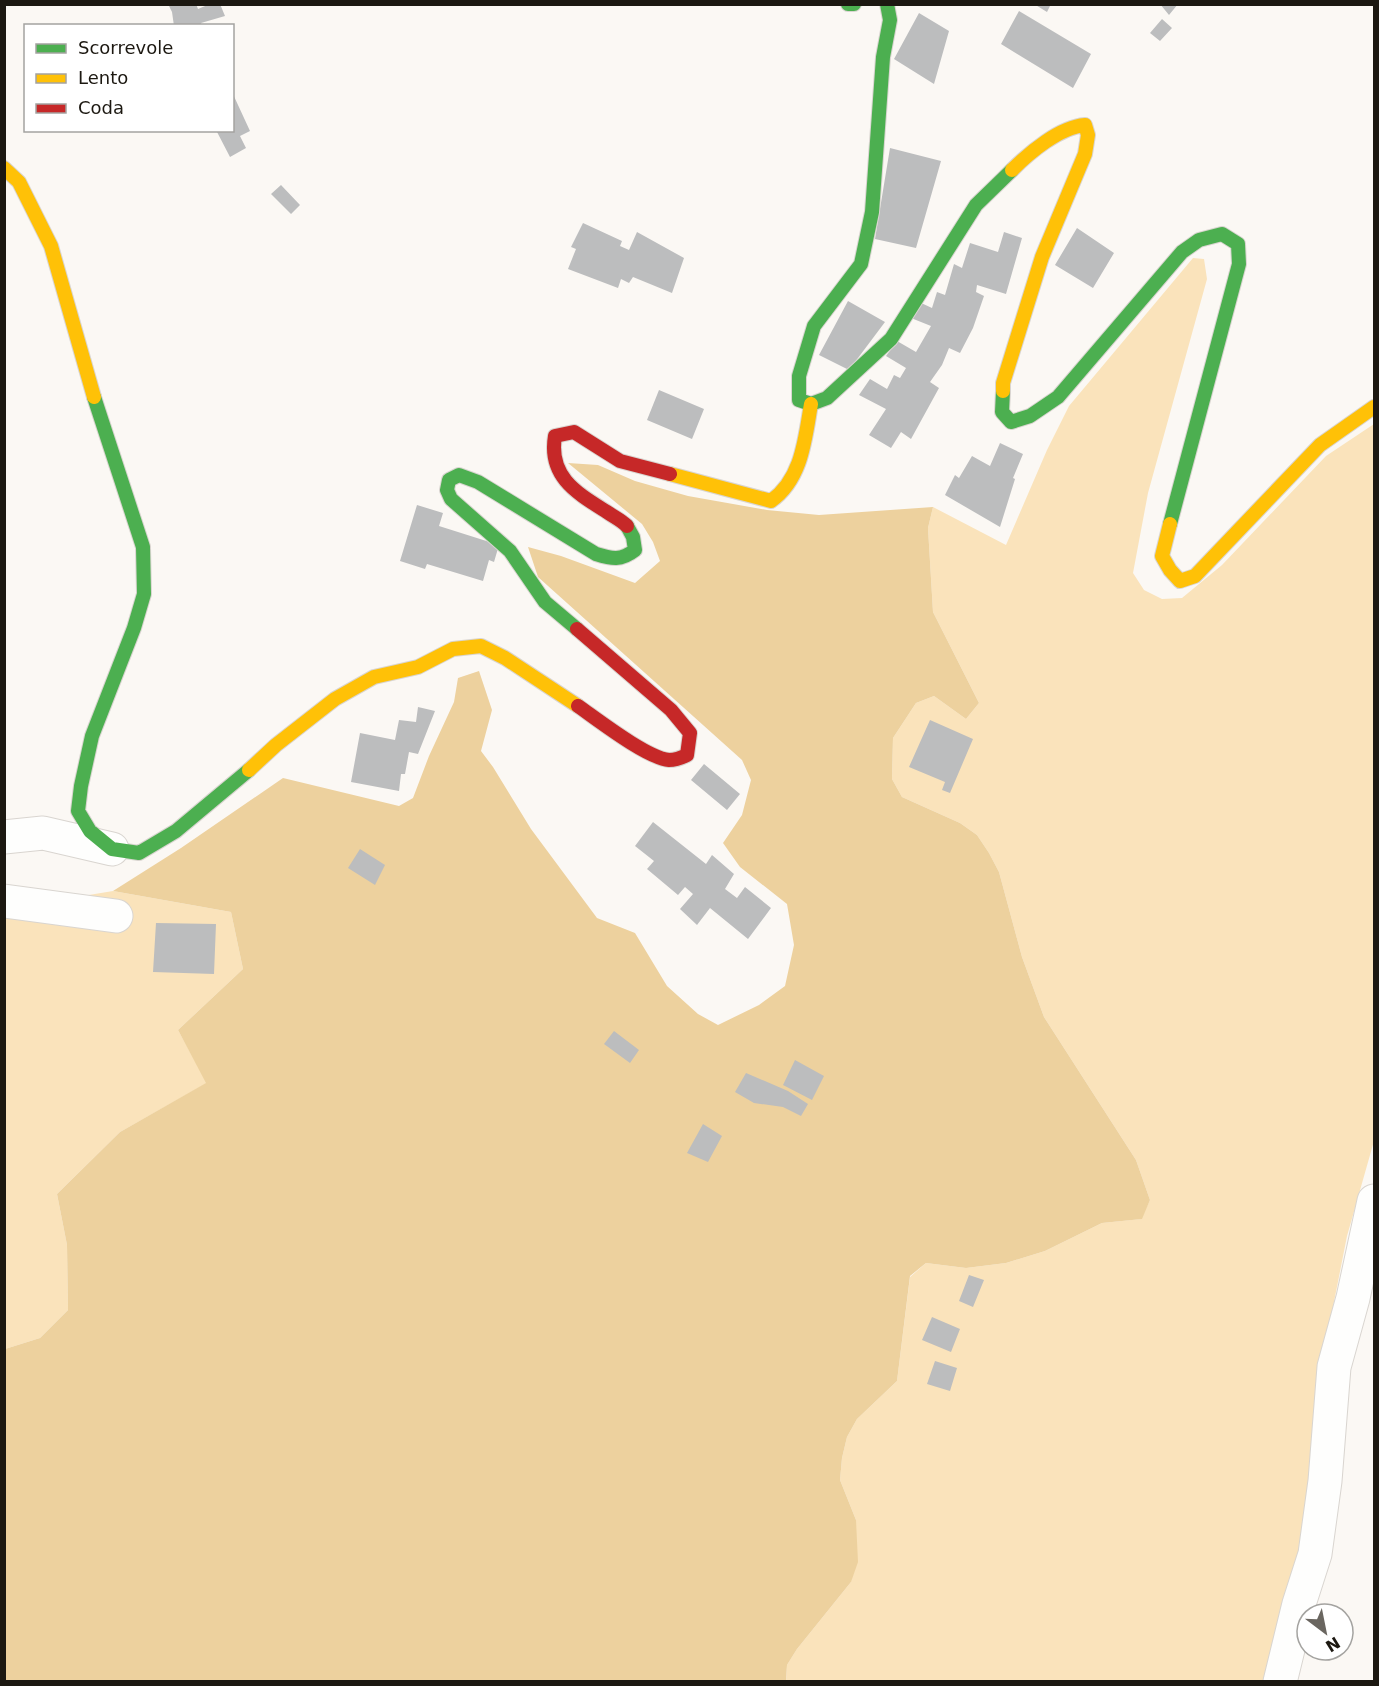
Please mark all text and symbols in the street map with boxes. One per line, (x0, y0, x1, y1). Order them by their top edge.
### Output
legend (24, 24, 234, 132)
text: Scorrevole (78, 37, 173, 58)
text: Lento (78, 67, 128, 88)
text: Coda (78, 97, 124, 118)
north arrow (1295, 1602, 1355, 1662)
text: N (1322, 1633, 1343, 1656)

